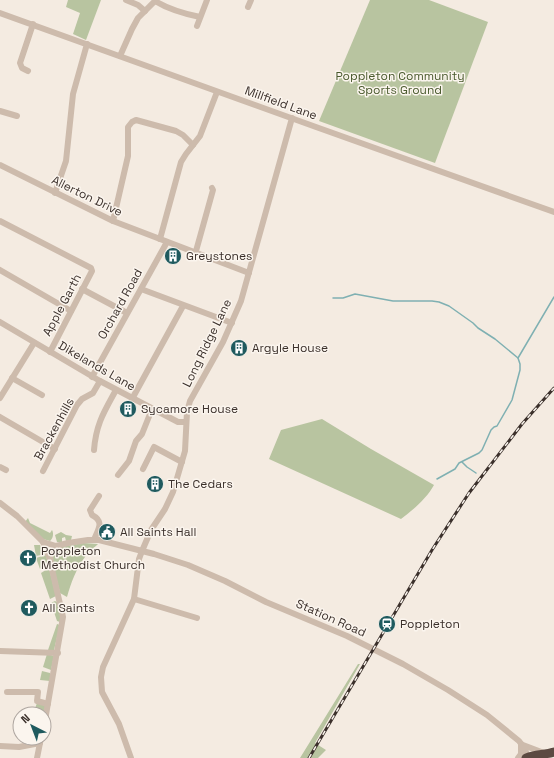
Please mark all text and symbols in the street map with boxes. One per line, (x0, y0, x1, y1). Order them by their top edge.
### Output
park label: Poppleton Community Sports Ground (335, 68, 465, 98)
street label: Millfield Lane (243, 82, 319, 124)
street label: Allerton Drive (49, 172, 125, 220)
building icon: Greystones (163, 246, 183, 266)
place label: Greystones (186, 248, 252, 264)
street label: Orchard Road (94, 266, 146, 342)
street label: Apple Garth (39, 271, 85, 339)
street label: Long Ridge Lane (179, 296, 235, 390)
street label: Dikelands Lane (56, 337, 138, 395)
building icon: Argyle House (229, 338, 249, 358)
place label: Argyle House (252, 340, 328, 356)
street label: Brackenhills (30, 395, 78, 463)
building icon: Sycamore House (118, 399, 138, 419)
place label: Sycamore House (141, 401, 238, 417)
building icon: The Cedars (145, 474, 165, 494)
place label: The Cedars (168, 476, 233, 492)
public building icon: All Saints Hall (97, 522, 117, 542)
place label: All Saints Hall (120, 524, 196, 540)
place label: Poppleton Methodist Church (41, 543, 145, 573)
church icon: Poppleton Methodist Church (18, 548, 38, 568)
street label: Station Road (293, 595, 369, 641)
church icon: All Saints (19, 598, 39, 618)
place label: All Saints (42, 600, 95, 616)
station icon: Poppleton (377, 614, 397, 634)
place label: Poppleton (400, 616, 460, 632)
north arrow (12, 706, 52, 746)
text: N (18, 711, 33, 726)

